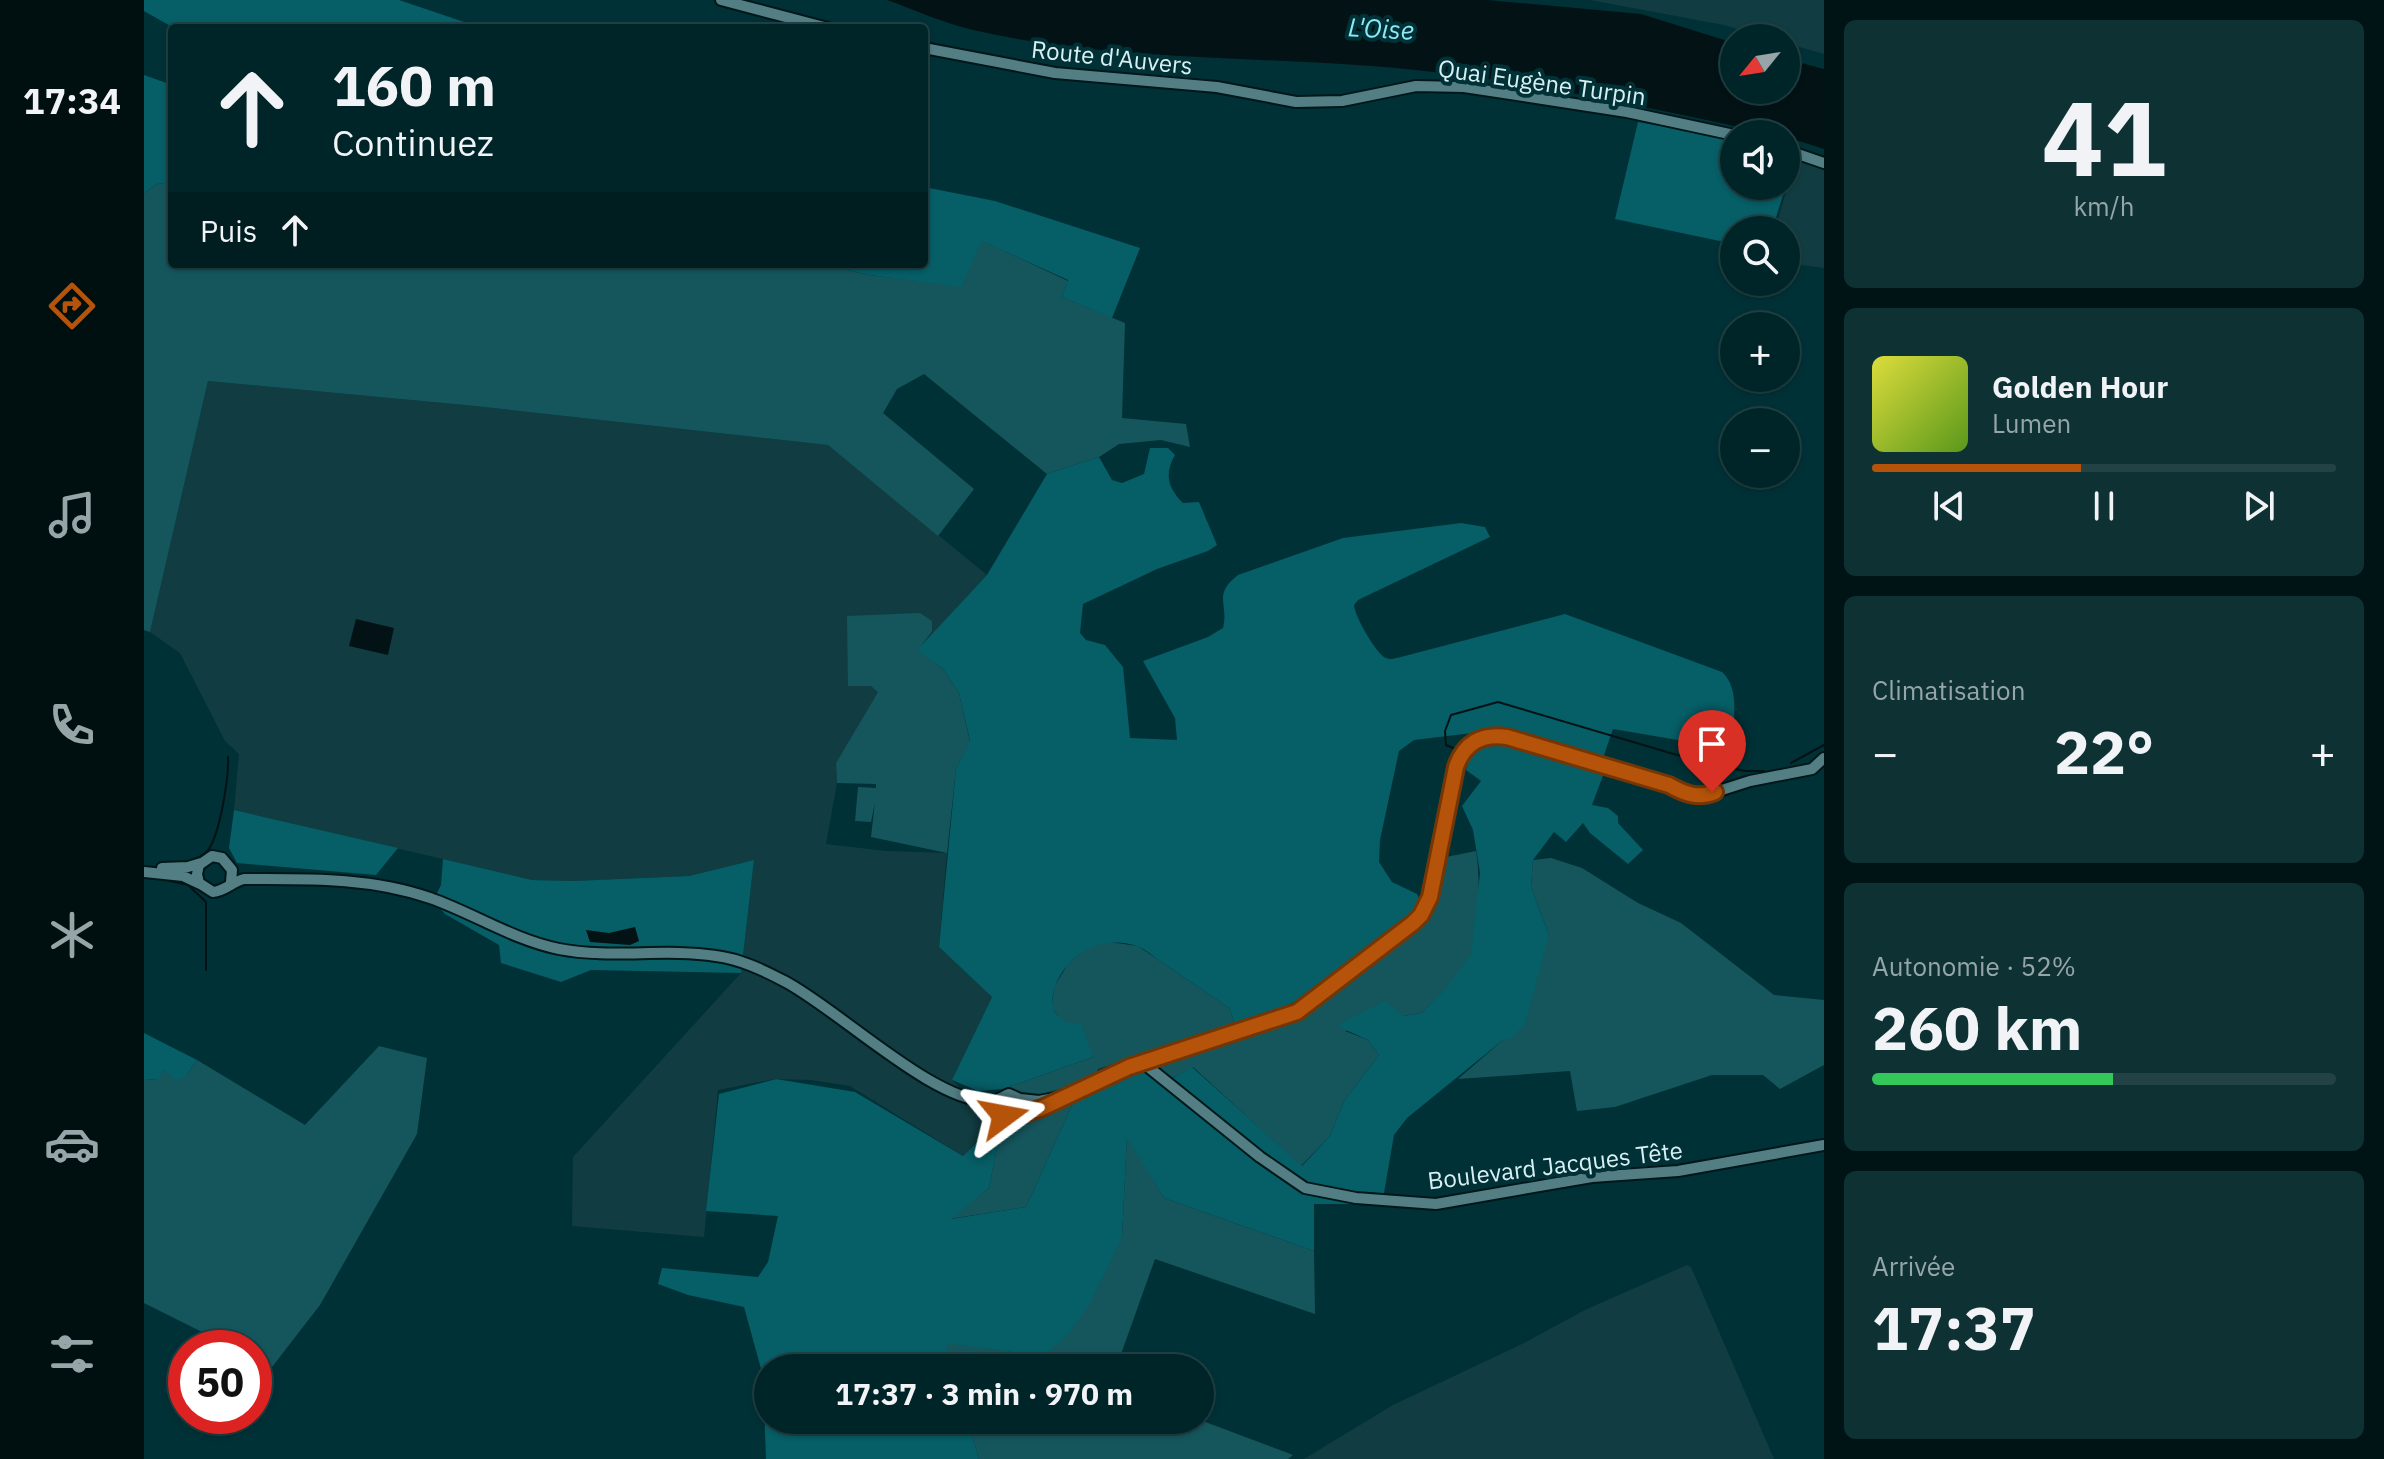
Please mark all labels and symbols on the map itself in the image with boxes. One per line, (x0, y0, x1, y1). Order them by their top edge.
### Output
water label: L'Oise (1347, 9, 1415, 47)
north arrow (1720, 24, 1800, 104)
street label: Route d'Auvers (1030, 33, 1194, 81)
street label: Quai Eugène Turpin (1436, 52, 1648, 112)
pin (1678, 710, 1746, 792)
position arrow (962, 1074, 1046, 1158)
street label: Boulevard Jacques Tête (1426, 1133, 1684, 1197)
speed limit sign: 50 (168, 1330, 272, 1434)

